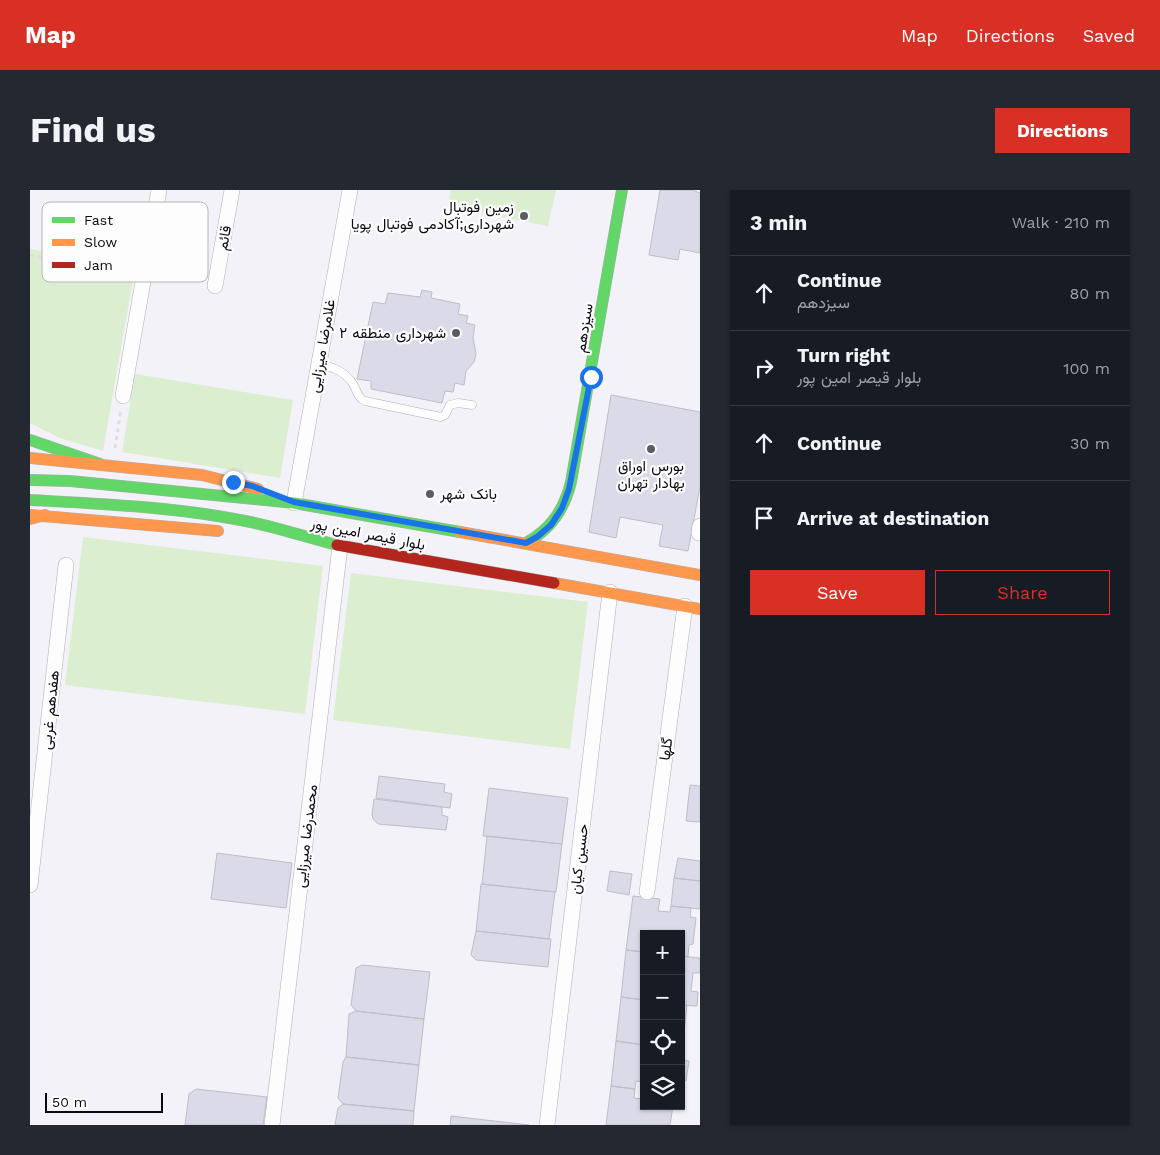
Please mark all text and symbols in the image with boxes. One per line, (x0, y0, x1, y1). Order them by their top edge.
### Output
text: Map (25, 21, 76, 49)
text: Map (901, 25, 938, 46)
text: Directions (966, 25, 1055, 46)
text: Saved (1083, 25, 1135, 46)
button: Directions (995, 108, 1130, 153)
text: Find us (30, 109, 156, 151)
place label: زمین فوتبال شهرداری;آکادمی فوتبال پویا (351, 198, 514, 234)
legend (42, 202, 208, 282)
marker: زمین فوتبال شهرداری;آکادمی فوتبال پویا (518, 210, 530, 222)
text: 3 min (750, 210, 807, 235)
text: Fast (84, 212, 113, 228)
text: Walk · 210 m (1012, 213, 1110, 232)
street label: قائم (213, 224, 236, 252)
text: Slow (84, 234, 117, 250)
text: Jam (84, 257, 113, 273)
text: Continue (797, 269, 881, 292)
icon: ahead (750, 279, 778, 307)
text: 80 m (1069, 284, 1110, 303)
text: سیزدهم (797, 293, 850, 312)
street label: غلامرضا میرزایی (305, 298, 340, 394)
street label: سیزدهم (571, 302, 598, 354)
place label: شهرداری منطقه ۲ (339, 324, 446, 343)
marker: شهرداری منطقه ۲ (450, 327, 462, 339)
text: Turn right (797, 344, 890, 367)
icon: right (750, 354, 778, 382)
text: 100 m (1063, 359, 1110, 378)
route start (580, 366, 603, 389)
text: بلوار قیصر امین پور (797, 368, 921, 387)
icon: ahead (750, 429, 778, 457)
text: Continue (797, 432, 881, 455)
text: 30 m (1070, 434, 1110, 453)
marker: بورس اوراق بهادار تهران (645, 443, 657, 455)
place label: بورس اوراق بهادار تهران (617, 457, 685, 492)
route end (222, 471, 245, 494)
place label: بانک شهر (439, 485, 497, 503)
marker: بانک شهر (424, 488, 436, 500)
icon: arrive (750, 504, 778, 532)
text: Arrive at destination (797, 507, 989, 530)
street label: بلوار قیصر امین پور (308, 514, 427, 555)
button: Save (750, 570, 925, 615)
button: Share (935, 570, 1110, 615)
street label: هفدهم غربی (37, 669, 64, 751)
street label: گلها (655, 736, 677, 762)
street label: محمدرضا میرزایی (291, 783, 322, 889)
street label: حسین کیان (566, 823, 593, 895)
map controls (640, 930, 685, 1110)
button: + (640, 930, 685, 975)
button: − (640, 975, 685, 1020)
button: locate (640, 1020, 685, 1065)
button: layers (640, 1065, 685, 1110)
scale bar (45, 1090, 162, 1113)
text: 50 m (52, 1094, 87, 1110)

